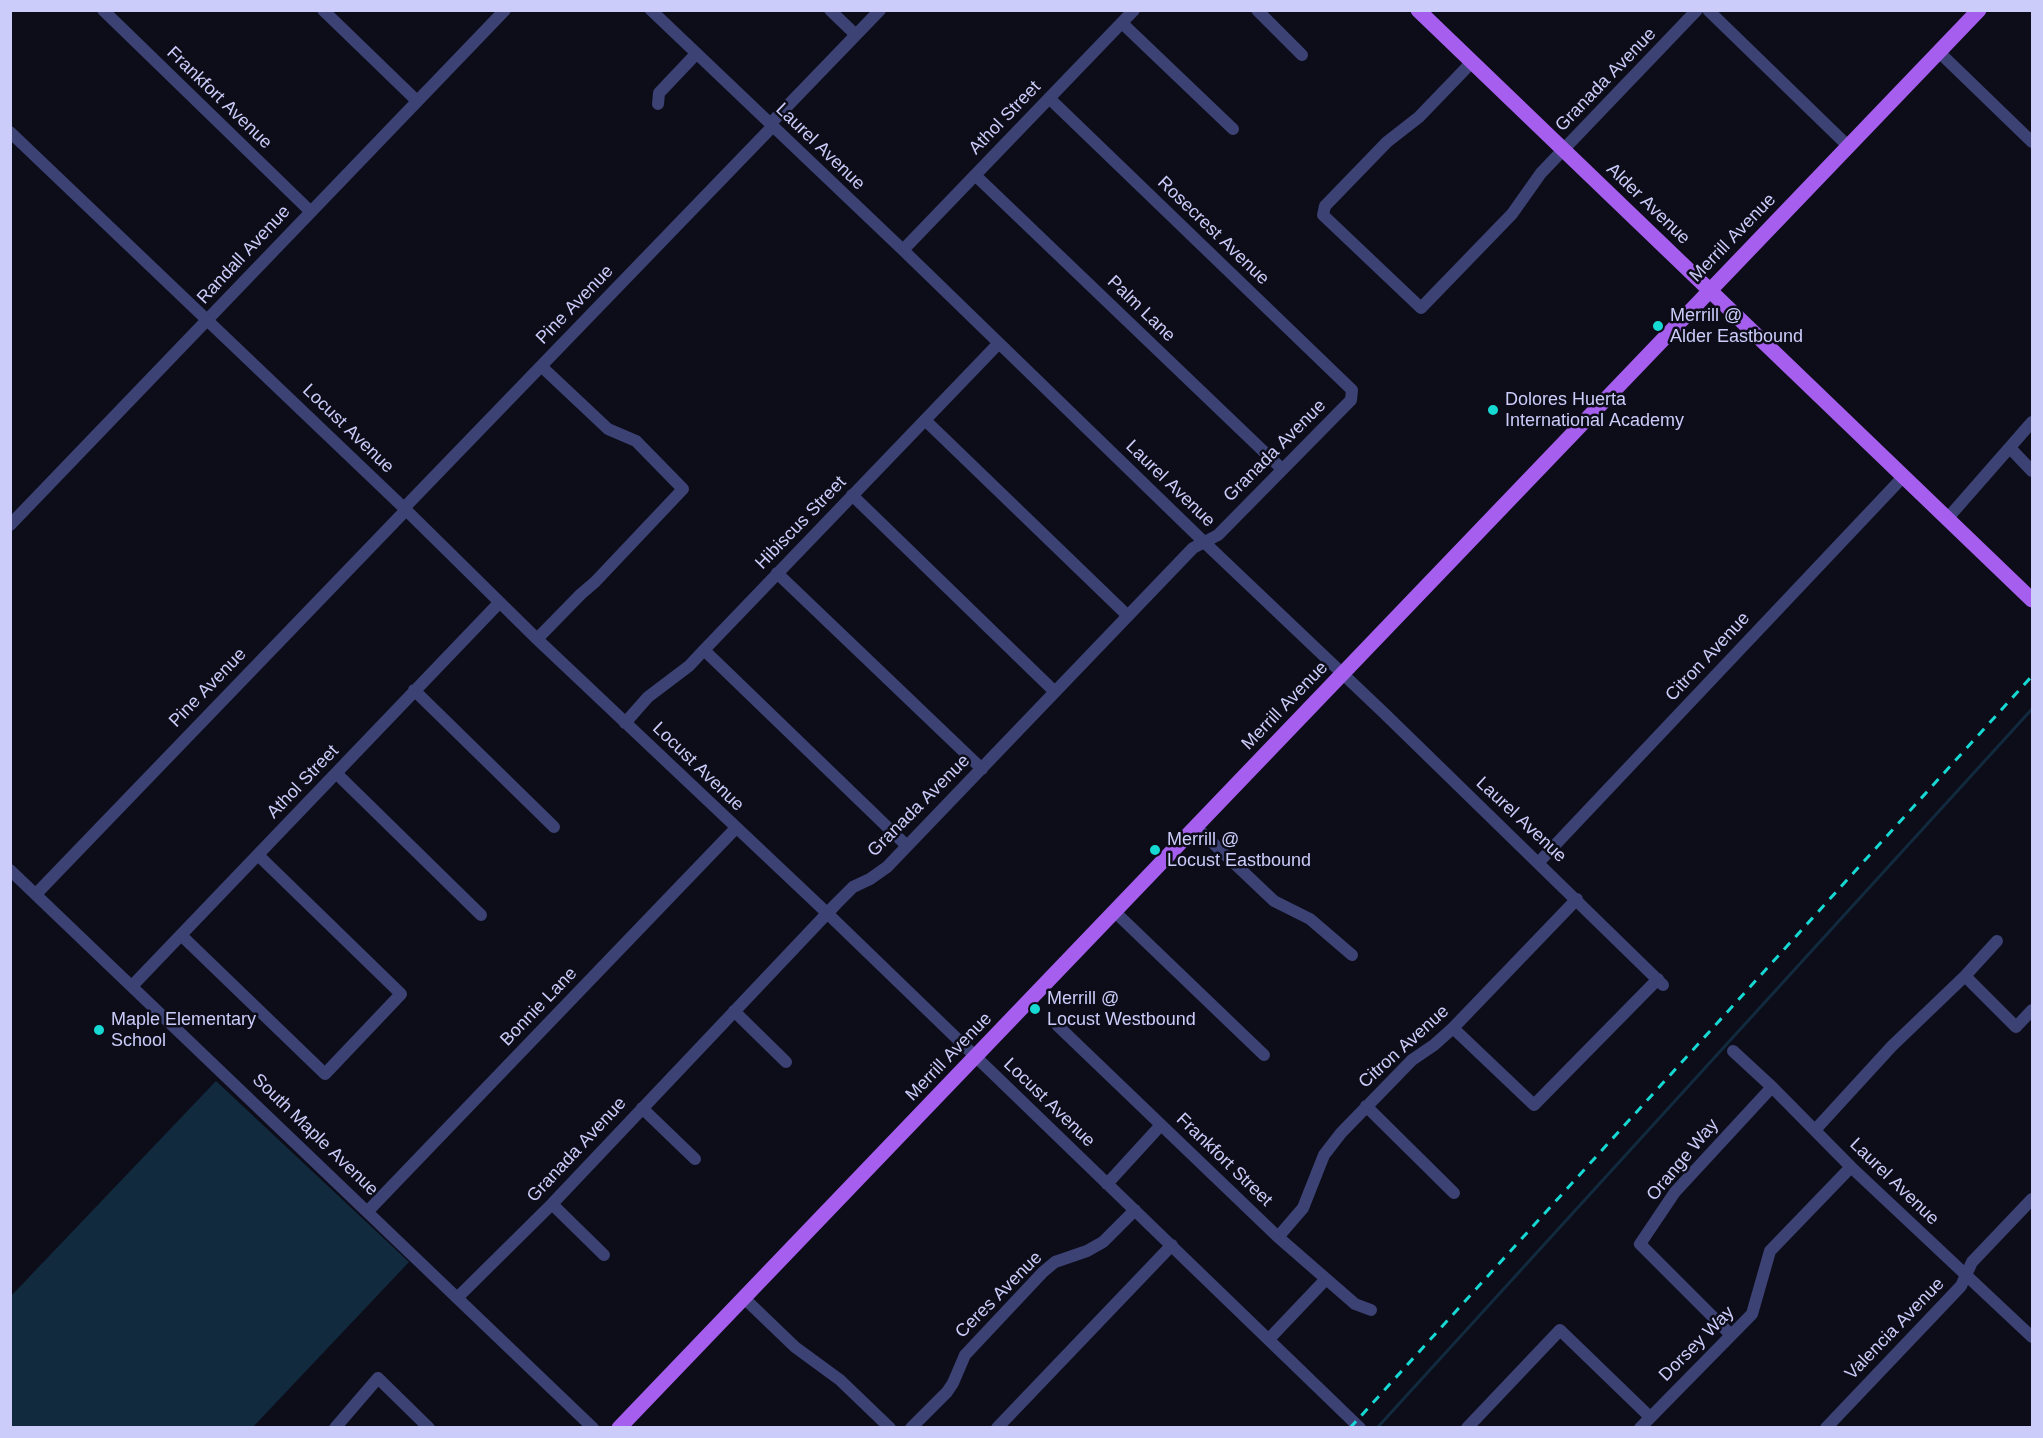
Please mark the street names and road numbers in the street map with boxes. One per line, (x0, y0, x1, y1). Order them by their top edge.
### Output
street label: Granada Avenue (1551, 24, 1661, 136)
street label: Frankfort Avenue (162, 42, 276, 154)
street label: Athol Street (965, 77, 1045, 159)
street label: Laurel Avenue (771, 99, 869, 195)
street label: Alder Avenue (1602, 159, 1694, 249)
street label: Rosecrest Avenue (1153, 172, 1273, 290)
street label: Merrill Avenue (1685, 189, 1781, 287)
street label: Randall Avenue (193, 201, 295, 309)
street label: Pine Avenue (532, 261, 618, 349)
street label: Palm Lane (1103, 271, 1179, 347)
street label: Locust Avenue (298, 380, 398, 478)
street label: Granada Avenue (1219, 395, 1331, 507)
street label: Laurel Avenue (1121, 436, 1219, 532)
street label: Hibiscus Street (751, 472, 851, 574)
street label: Citron Avenue (1661, 608, 1755, 706)
street label: Pine Avenue (165, 644, 251, 732)
street label: Merrill Avenue (1237, 657, 1333, 755)
street label: Locust Avenue (648, 718, 748, 816)
street label: Athol Street (263, 741, 343, 823)
street label: Granada Avenue (863, 750, 975, 862)
street label: Laurel Avenue (1471, 773, 1571, 867)
street label: Bonnie Lane (496, 963, 582, 1051)
street label: Citron Avenue (1355, 1001, 1453, 1093)
street label: Merrill Avenue (901, 1008, 997, 1106)
street label: Locust Avenue (999, 1054, 1099, 1152)
street label: South Maple Avenue (248, 1069, 382, 1201)
street label: Granada Avenue (523, 1093, 631, 1207)
street label: Frankfort Street (1172, 1109, 1276, 1211)
street label: Orange Way (1642, 1115, 1724, 1205)
street label: Laurel Avenue (1845, 1134, 1943, 1230)
street label: Ceres Avenue (951, 1247, 1047, 1343)
street label: Valencia Avenue (1841, 1274, 1949, 1384)
street label: Dorsey Way (1655, 1302, 1739, 1386)

